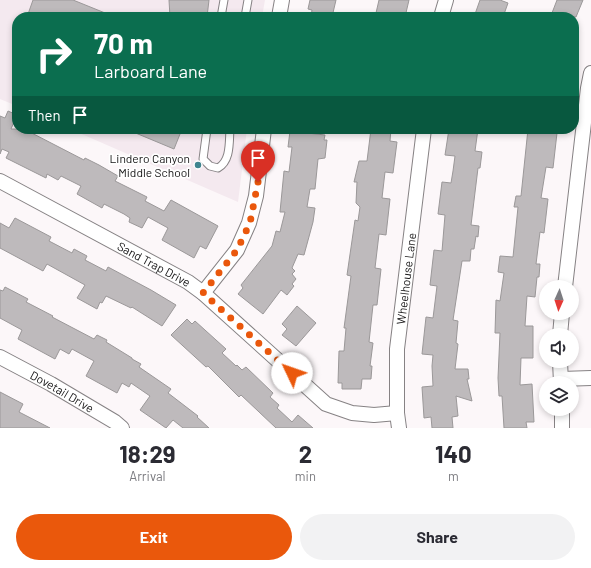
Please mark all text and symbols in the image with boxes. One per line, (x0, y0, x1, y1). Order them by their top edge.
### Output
text: 70 m (94, 26, 153, 60)
icon: right (28, 28, 80, 80)
text: Larboard Lane (94, 60, 207, 82)
icon: arrive (69, 104, 91, 126)
text: Then (28, 106, 61, 124)
pin (241, 141, 275, 182)
icon: arrive (247, 147, 269, 169)
place label: Lindero Canyon Middle School (110, 151, 190, 179)
marker: Lindero Canyon Middle School (193, 160, 203, 170)
street label: Wheelhouse Lane (393, 232, 418, 325)
street label: Sand Trap Drive (115, 238, 193, 289)
north arrow (539, 280, 579, 320)
map controls (539, 280, 579, 416)
button: sound (539, 328, 579, 368)
position arrow (271, 352, 313, 394)
street label: Dovetail Drive (28, 367, 97, 415)
button: layers (539, 376, 579, 416)
text: 18:29 (119, 439, 176, 468)
text: 2 (299, 439, 312, 468)
text: 140 (435, 439, 472, 468)
text: Arrival (129, 468, 166, 484)
text: min (295, 468, 316, 484)
text: m (448, 468, 459, 484)
button: Exit (16, 514, 292, 560)
button: Share (300, 514, 575, 560)

